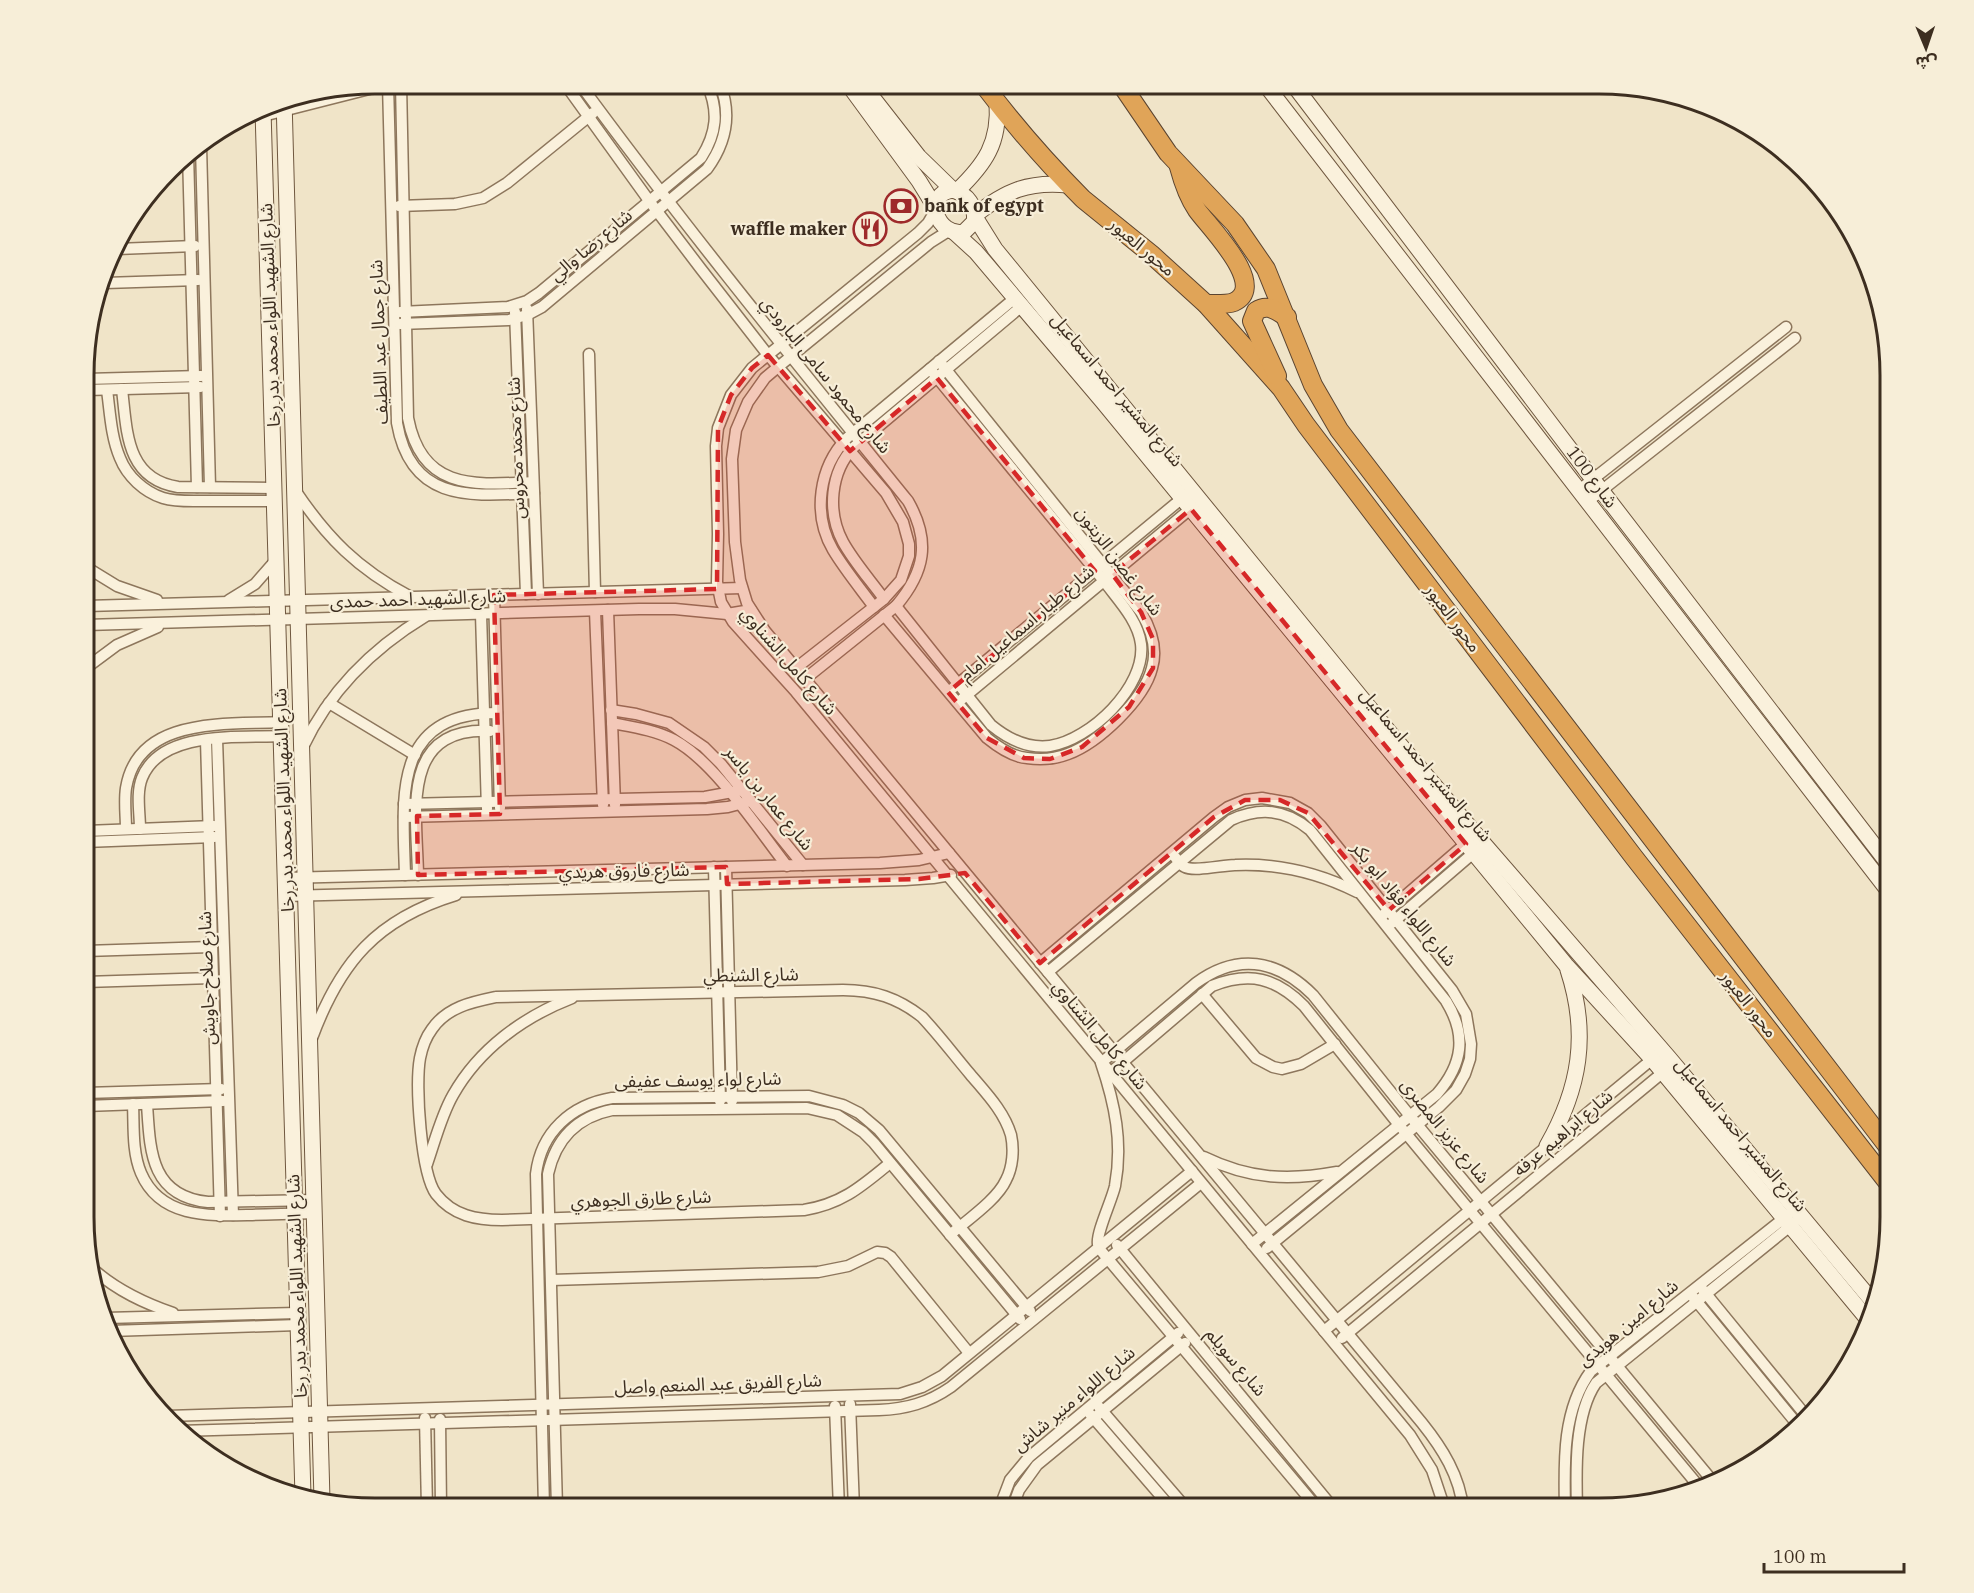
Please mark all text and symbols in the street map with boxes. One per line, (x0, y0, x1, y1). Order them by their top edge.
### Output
north arrow (1896, 18, 1956, 78)
text: ش (1915, 53, 1938, 73)
bank icon: bank of egypt (883, 188, 919, 224)
place label: bank of egypt (924, 194, 1044, 217)
street label: شارع الشهيد اللواء محمد بدر رخا (254, 203, 288, 427)
street label: شارع رضا والي (545, 203, 639, 288)
restaurant icon: waffle maker (852, 211, 888, 247)
street label: محور العبور (1104, 212, 1180, 281)
place label: waffle maker (730, 217, 847, 240)
street label: شارع جمال عبد اللطيف (364, 259, 396, 425)
street label: شارع محمود سامى البارودي (754, 292, 897, 460)
street label: شارع المشير احمد اسماعيل (1044, 308, 1189, 473)
street label: شارع محمد محروس (502, 376, 532, 519)
street label: شارع 100 (1559, 441, 1623, 514)
street label: شارع غصن الزيتون (1068, 501, 1168, 622)
street label: شارع طيار اسماعيل امام (955, 559, 1101, 688)
street label: محور العبور (1420, 578, 1487, 656)
street label: شارع الشهيد احمد حمدى (329, 584, 507, 616)
street label: شارع كامل الشناوي (734, 602, 843, 722)
street label: شارع المشير احمد اسماعيل (1353, 683, 1498, 848)
street label: شارع الشهيد اللواء محمد بدر رخا (268, 688, 302, 912)
street label: شارع عمار بن ياسر (717, 740, 819, 857)
street label: شارع اللواء فؤاد ابو بكر (1344, 836, 1462, 973)
street label: شارع فاروق هريدي (558, 858, 690, 886)
street label: شارع صلاح جاويش (193, 911, 223, 1045)
street label: شارع الشنطي (703, 962, 799, 990)
street label: محور العبور (1715, 964, 1783, 1042)
street label: شارع كامل الشناوي (1046, 975, 1153, 1096)
street label: شارع المشير احمد اسماعيل (1668, 1053, 1813, 1218)
street label: شارع لواء يوسف عفيفى (614, 1067, 782, 1095)
street label: شارع عزيز المصرى (1394, 1073, 1495, 1190)
street label: شارع ابراهيم عرفه (1508, 1084, 1619, 1183)
street label: شارع الشهيد اللواء محمد بدر رخا (281, 1174, 315, 1398)
street label: شارع طارق الجوهري (570, 1185, 712, 1215)
street label: شارع امين هويدى (1573, 1274, 1685, 1374)
street label: شارع سويلم (1199, 1323, 1272, 1403)
street label: شارع اللواء منير شاش (1008, 1341, 1141, 1459)
street label: شارع الفريق عبد المنعم واصل (614, 1368, 822, 1402)
scale bar (1764, 1536, 1904, 1574)
text: 100 m (1773, 1545, 1827, 1568)

